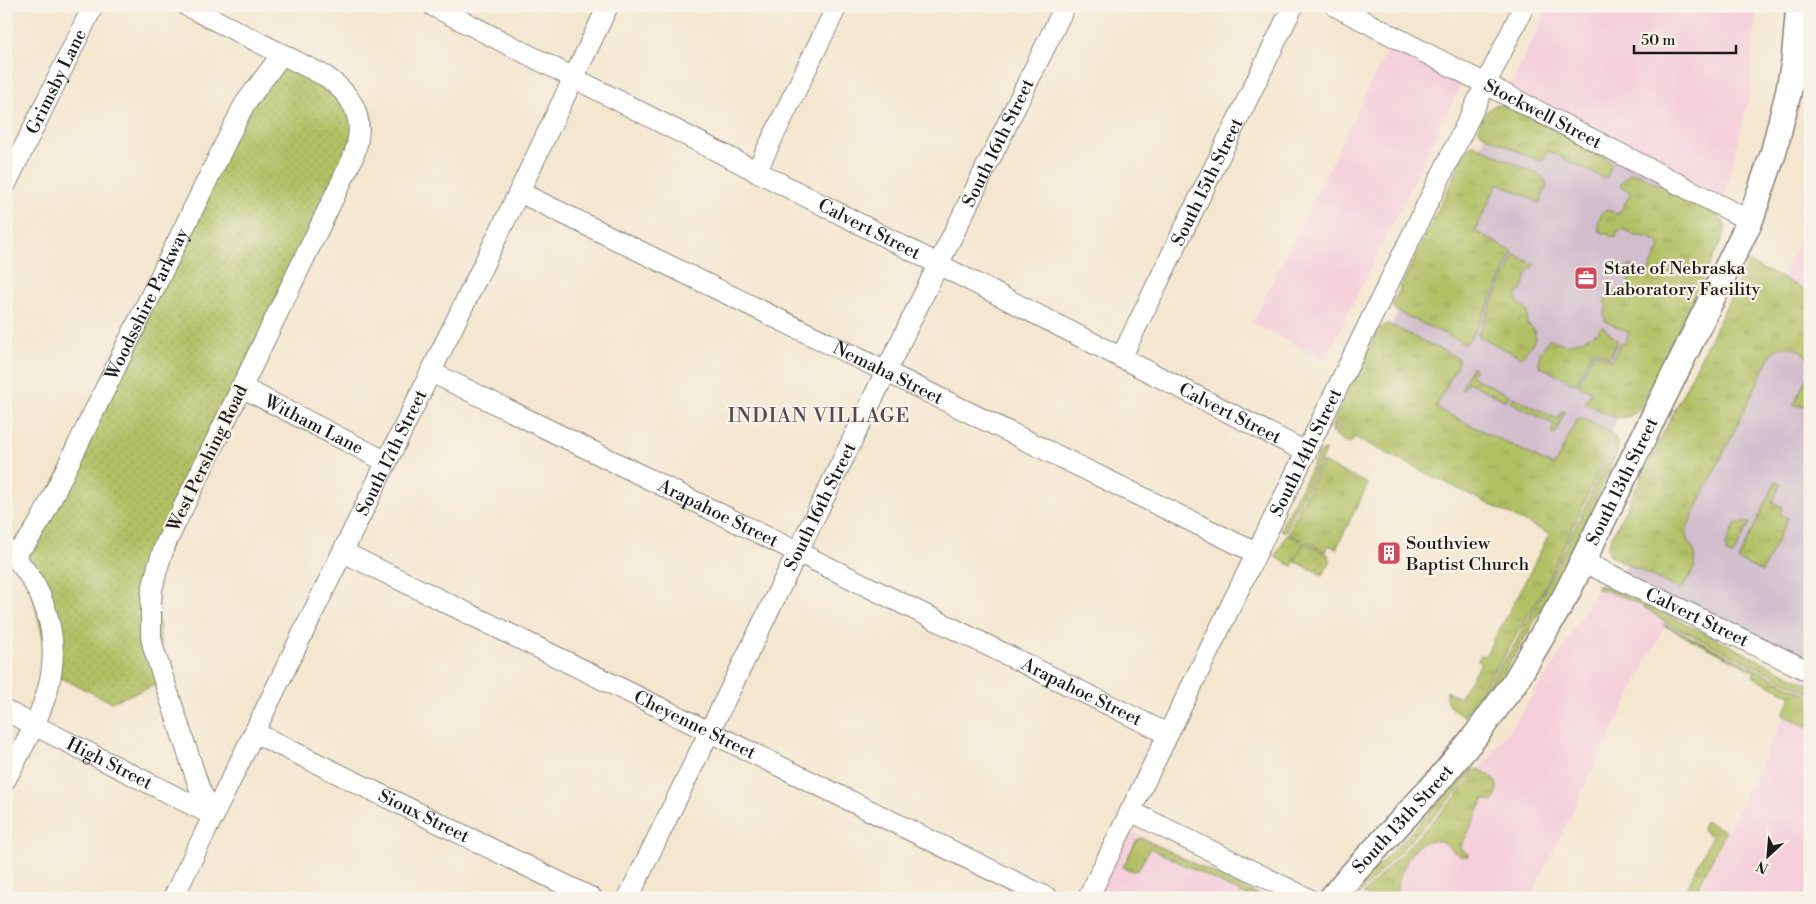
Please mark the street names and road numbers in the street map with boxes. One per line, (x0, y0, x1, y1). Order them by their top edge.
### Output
street label: Grimsby Lane (21, 25, 92, 138)
street label: Stockwell Street (1480, 74, 1606, 154)
street label: South 16th Street (957, 75, 1040, 211)
street label: South 15th Street (1167, 114, 1249, 250)
street label: Calvert Street (814, 194, 925, 265)
street label: Woodsshire Parkway (100, 224, 194, 385)
street label: Nemaha Street (829, 337, 947, 410)
street label: Calvert Street (1175, 378, 1285, 450)
street label: West Pershing Road (162, 380, 253, 536)
street label: South 14th Street (1265, 384, 1348, 520)
street label: South 17th Street (351, 385, 433, 520)
street label: Witham Lane (259, 390, 367, 460)
street label: South 13th Street (1581, 413, 1664, 549)
street label: South 16th Street (779, 438, 862, 575)
street label: Arapahoe Street (653, 474, 783, 553)
street label: Calvert Street (1641, 583, 1753, 653)
street label: Arapahoe Street (1017, 652, 1146, 732)
street label: Cheyenne Street (630, 686, 760, 765)
street label: High Street (63, 732, 157, 795)
street label: South 13th Street (1348, 760, 1459, 879)
street label: Sioux Street (374, 784, 473, 848)

